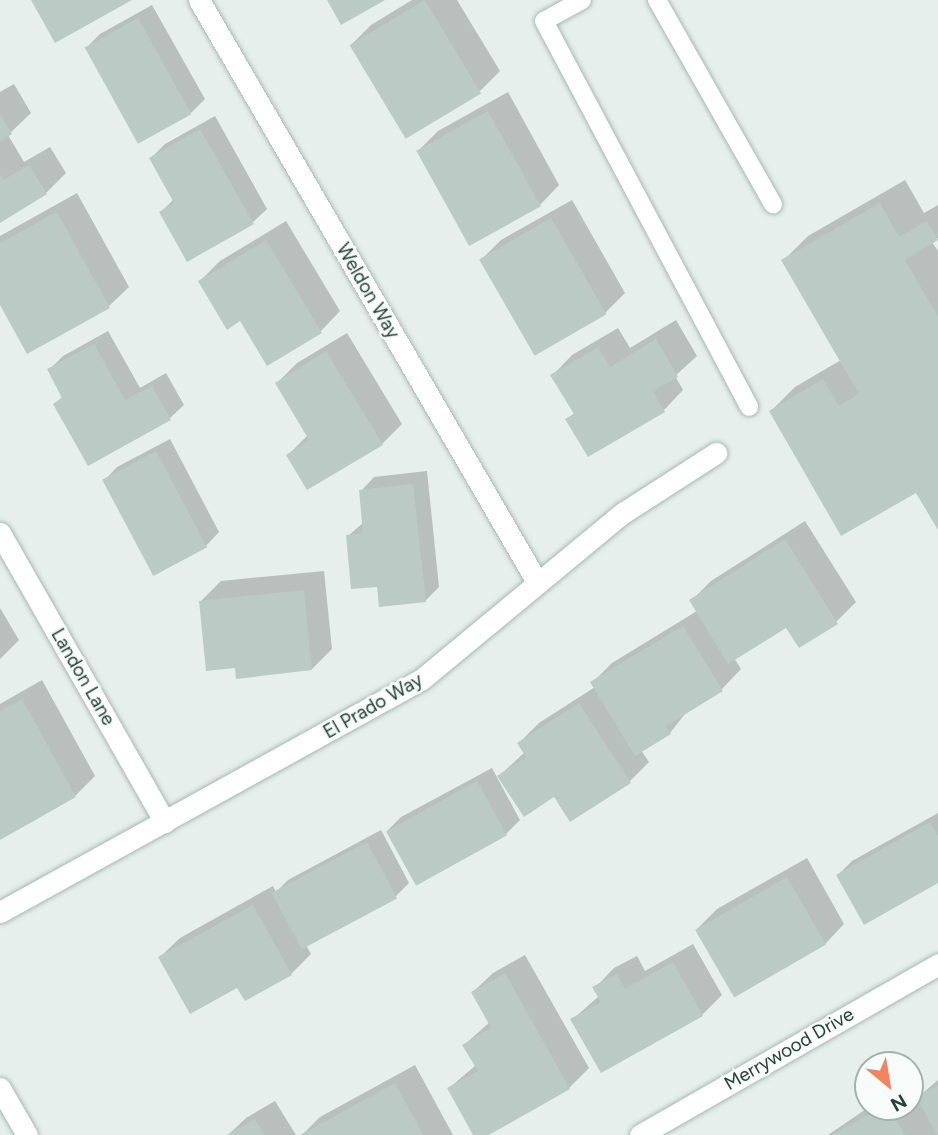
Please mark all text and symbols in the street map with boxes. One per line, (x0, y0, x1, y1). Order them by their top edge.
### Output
street label: Weldon Way (332, 239, 404, 343)
street label: Landon Lane (46, 624, 120, 730)
street label: El Prado Way (319, 668, 427, 744)
street label: Merrywood Drive (720, 1003, 858, 1095)
north arrow (854, 1051, 924, 1121)
text: N (887, 1089, 911, 1117)

